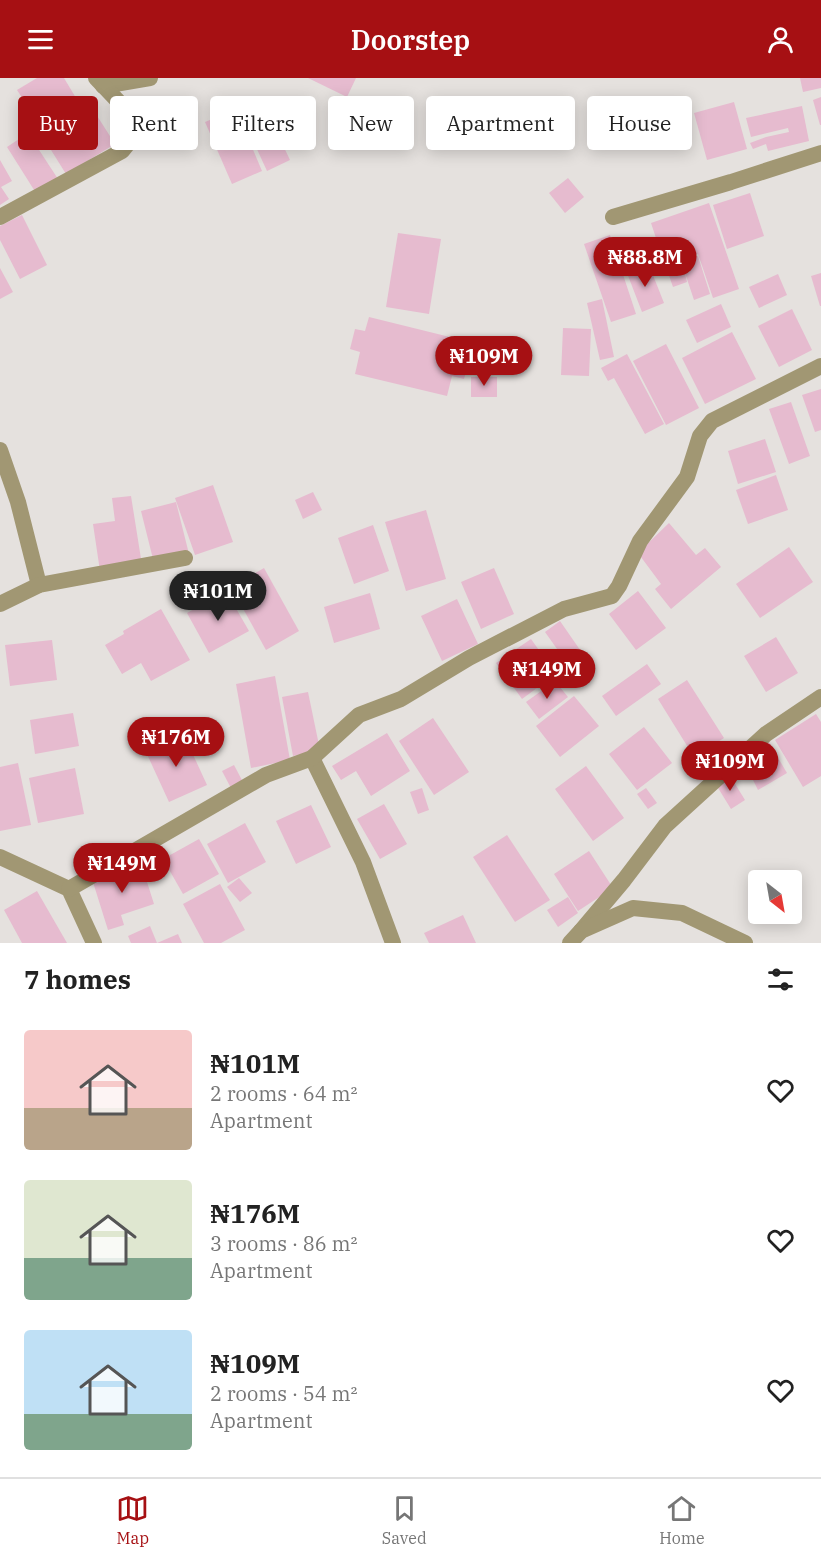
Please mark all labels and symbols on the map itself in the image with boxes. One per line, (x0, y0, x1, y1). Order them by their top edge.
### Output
pin: ₦88.8M (596, 237, 694, 288)
pin: ₦109M (442, 336, 526, 387)
pin: ₦101M (176, 571, 260, 622)
pin: ₦149M (505, 649, 589, 700)
pin: ₦176M (134, 717, 218, 768)
pin: ₦109M (688, 741, 772, 792)
pin: ₦149M (80, 843, 164, 894)
north arrow (748, 870, 802, 924)

